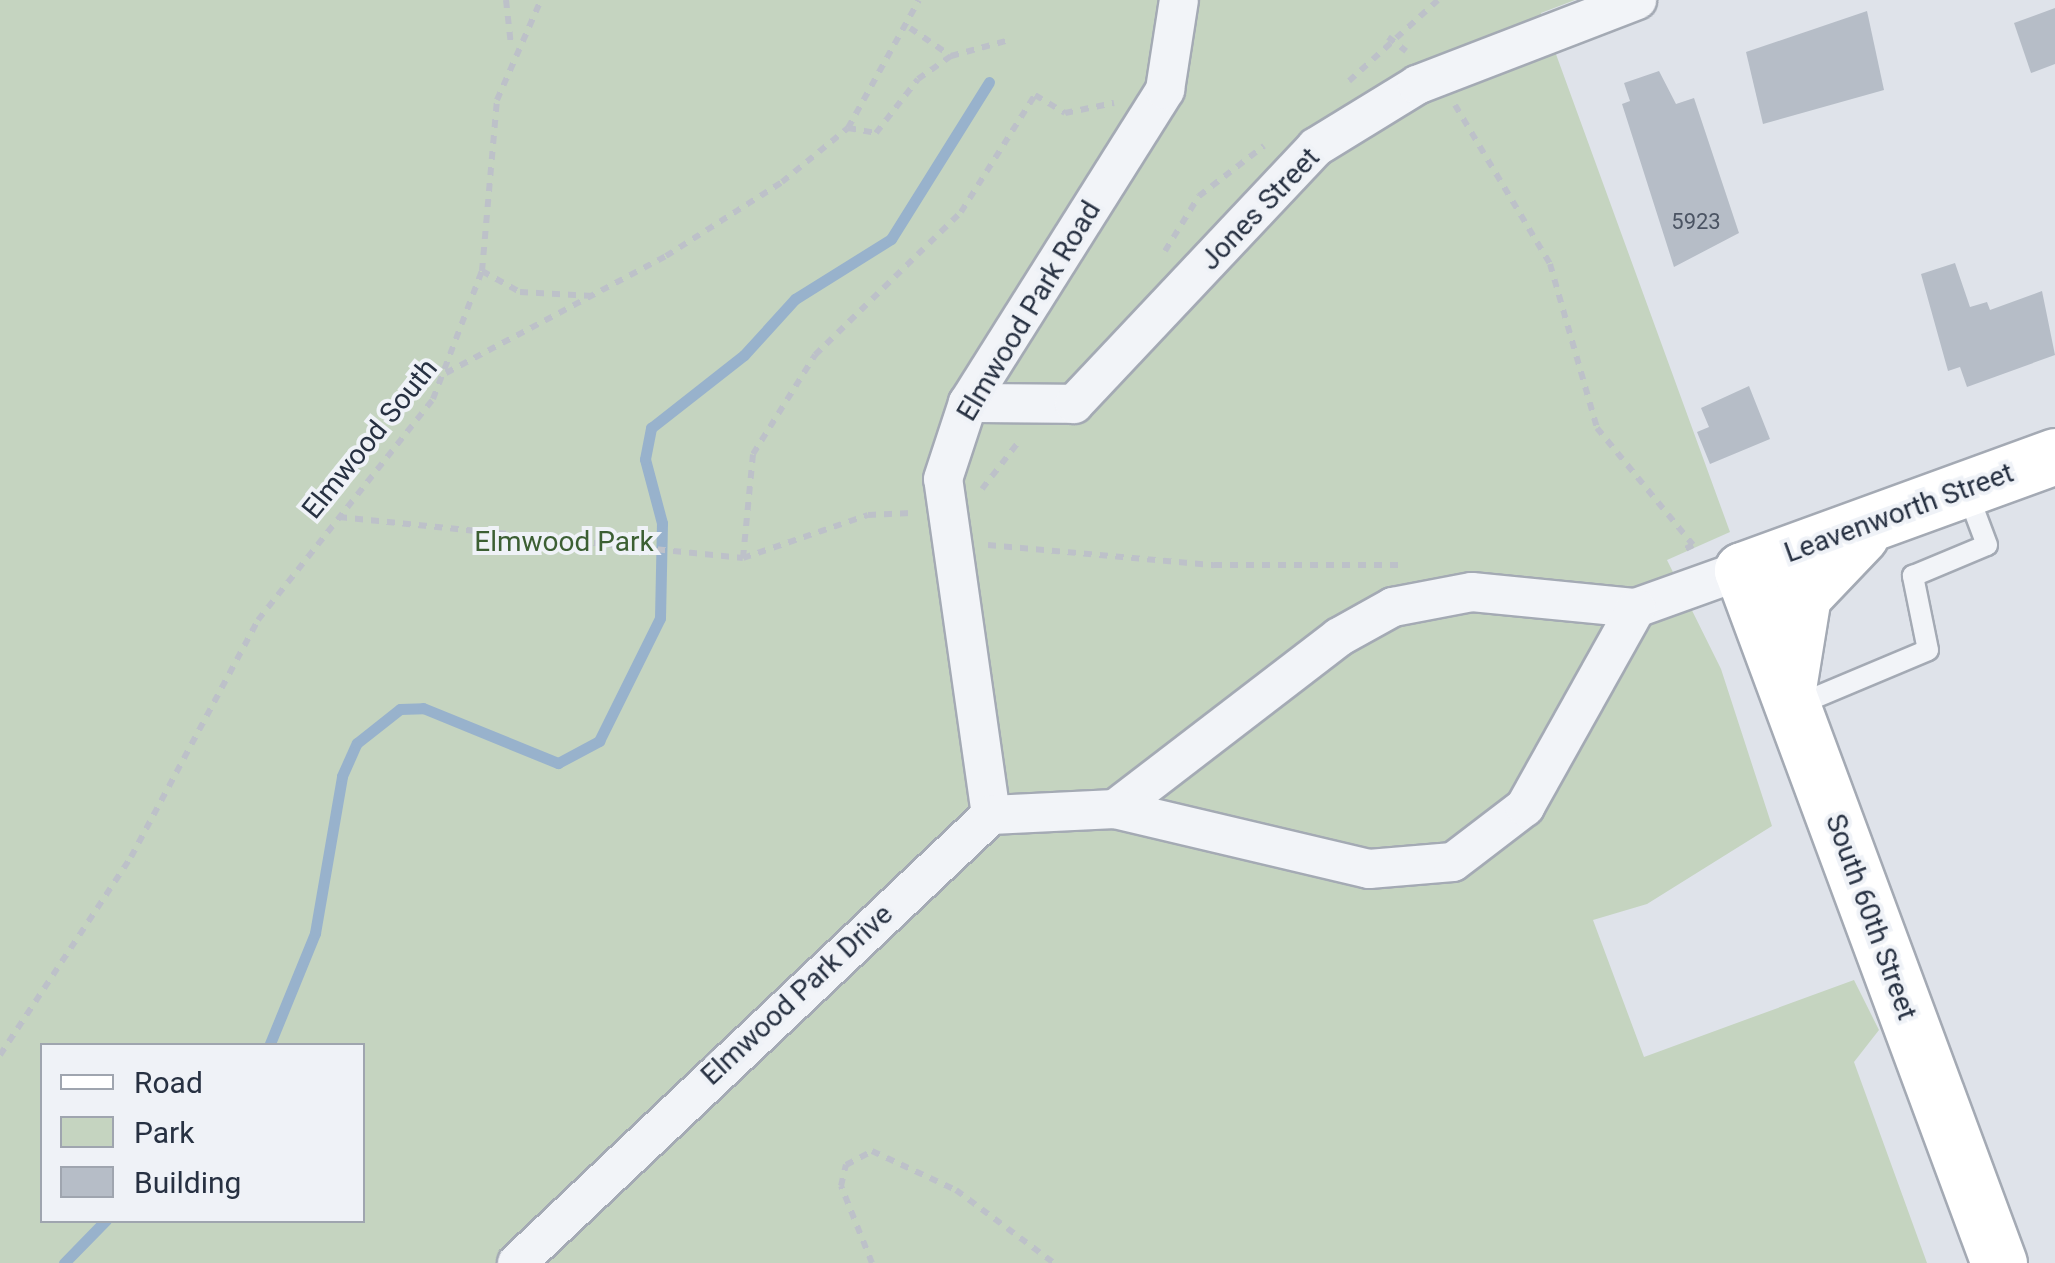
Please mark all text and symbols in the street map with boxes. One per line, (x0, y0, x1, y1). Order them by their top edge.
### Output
street label: Jones Street (1193, 141, 1327, 277)
street label: Elmwood Park Road (950, 195, 1108, 427)
house number: 5923 (1671, 209, 1721, 235)
street label: Elmwood South (295, 352, 445, 526)
street label: Leavenworth Street (1780, 456, 2018, 570)
park label: Elmwood Park (474, 525, 654, 559)
street label: South 60th Street (1818, 810, 1924, 1024)
street label: Elmwood Park Drive (694, 898, 900, 1092)
legend (40, 1043, 365, 1223)
text: Road (134, 1065, 203, 1100)
text: Park (134, 1115, 194, 1150)
text: Building (134, 1165, 241, 1200)

